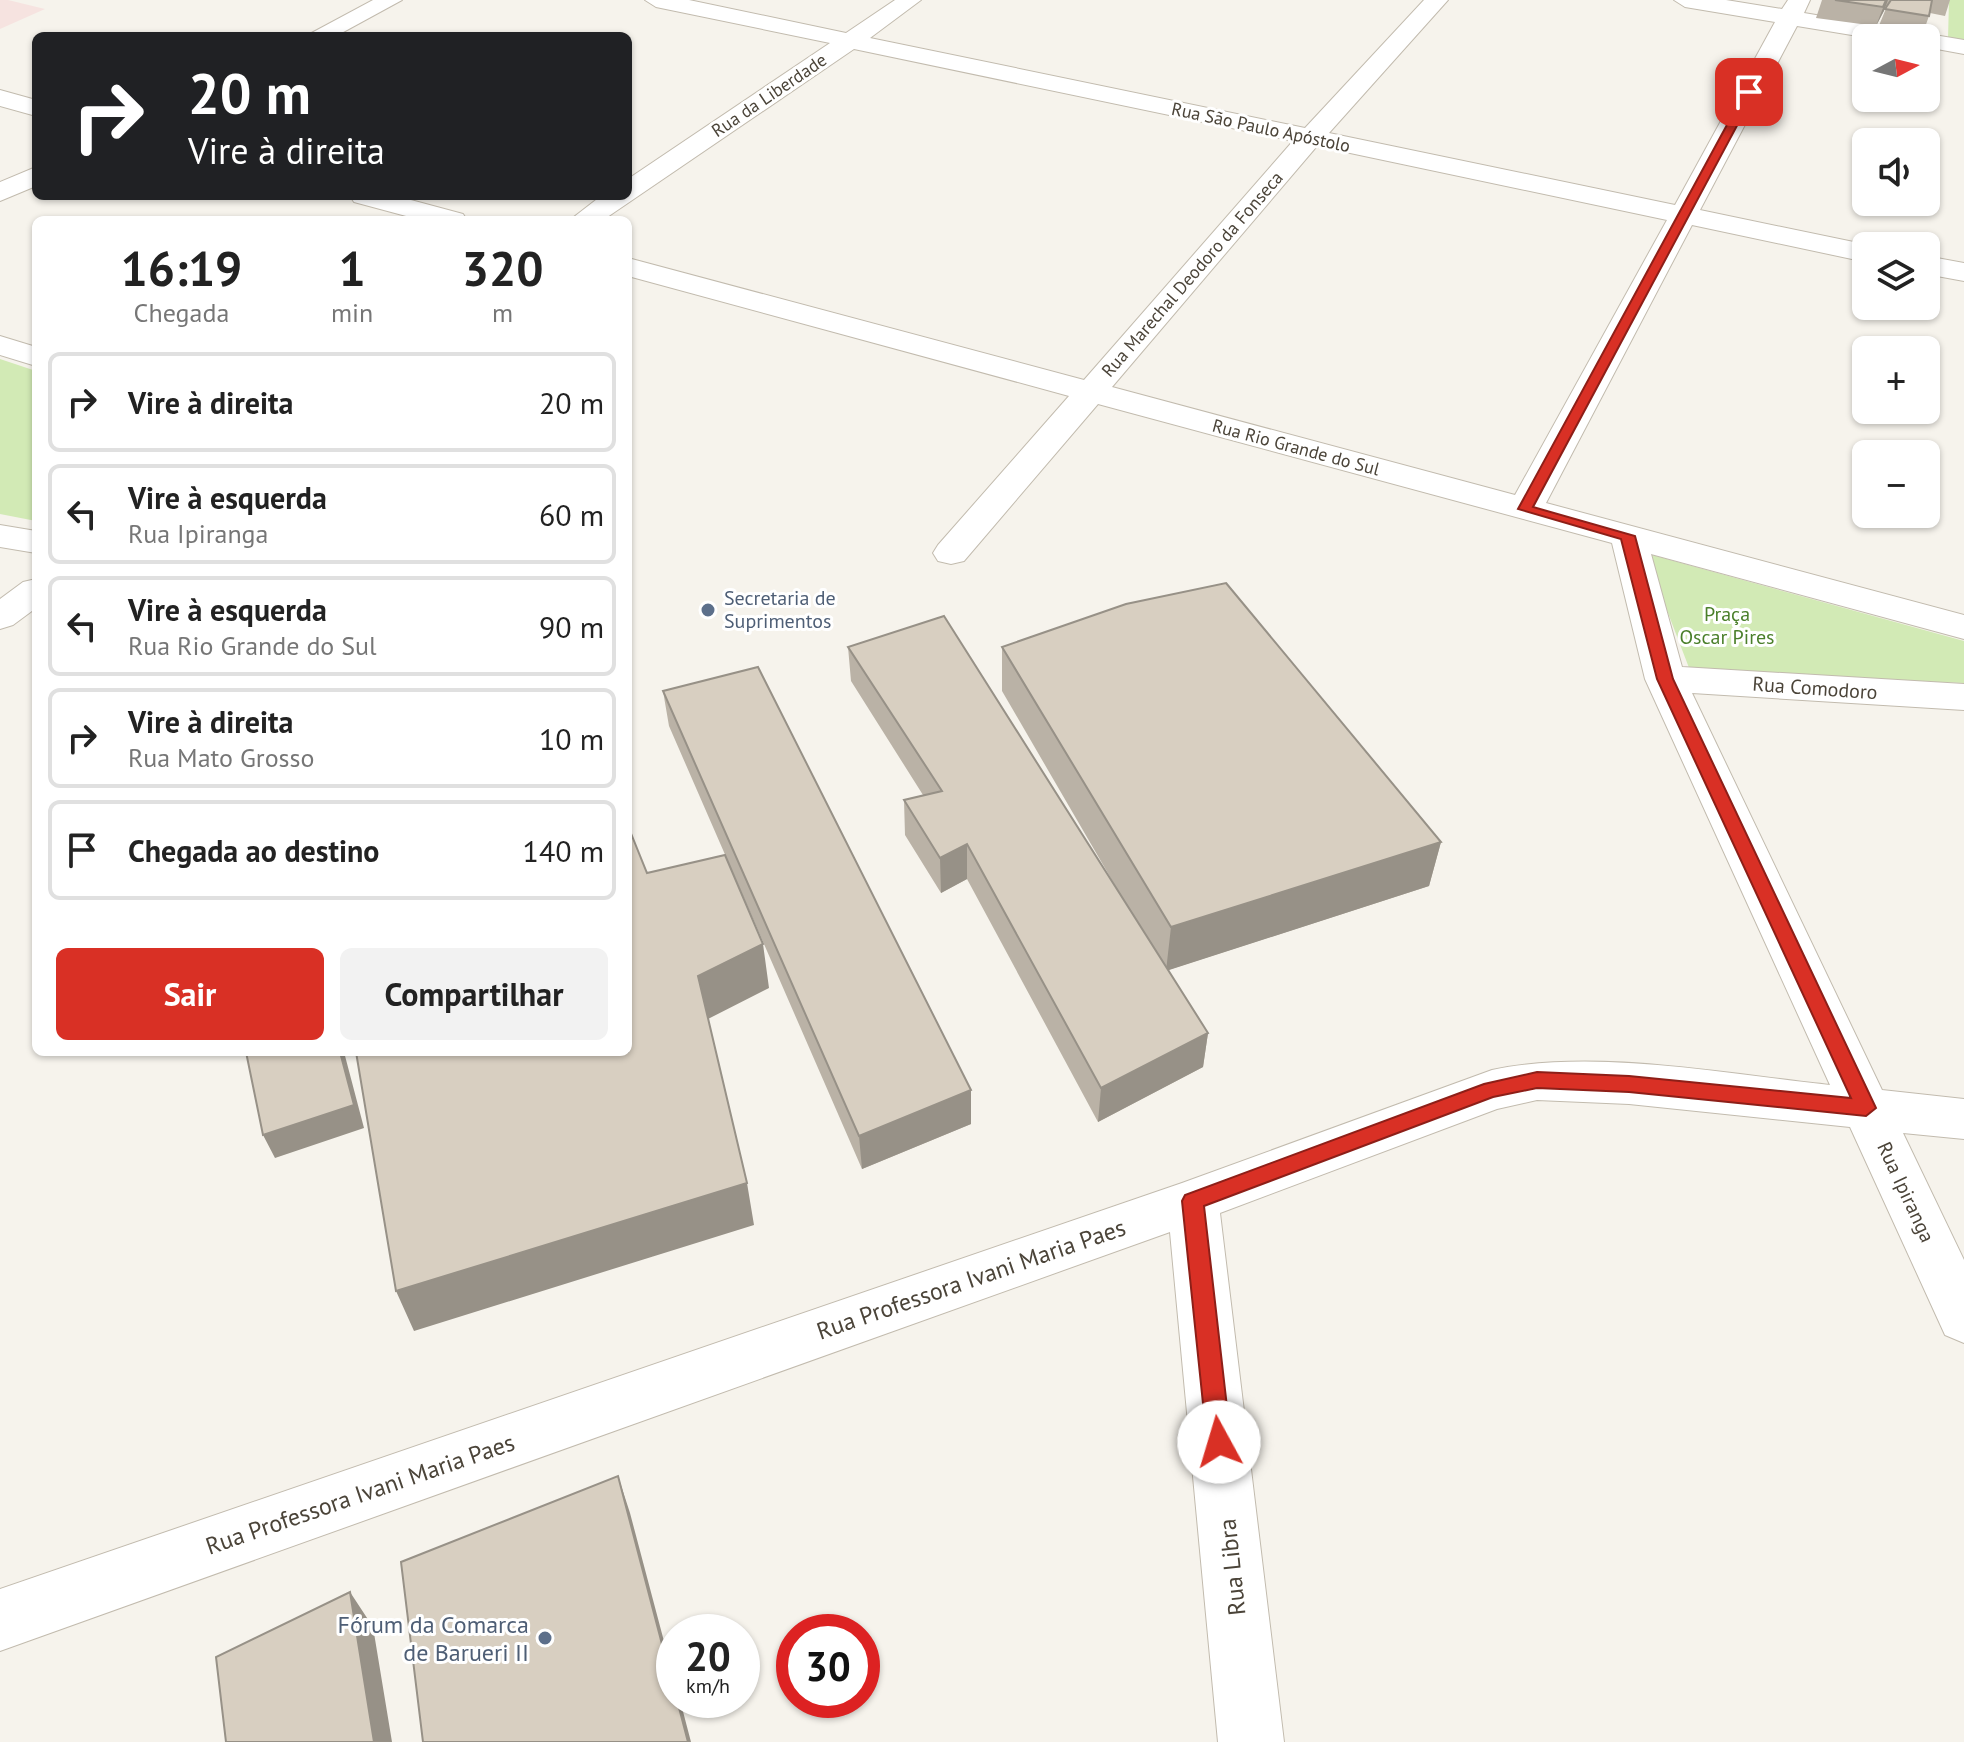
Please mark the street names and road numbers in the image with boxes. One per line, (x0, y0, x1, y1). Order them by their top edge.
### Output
street label: Rua da Liberdade (707, 48, 831, 142)
street label: Rua São Paulo Apóstolo (1170, 97, 1352, 157)
street label: Rua Marechal Deodoro da Fonseca (1096, 166, 1288, 382)
street label: Rua Rio Grande do Sul (1210, 414, 1383, 481)
street label: Rua Comodoro (1752, 671, 1878, 705)
street label: Rua Ipiranga (1871, 1138, 1941, 1246)
street label: Rua Professora Ivani Maria Paes (812, 1211, 1130, 1347)
street label: Rua Professora Ivani Maria Paes (201, 1426, 519, 1562)
street label: Rua Libra (1212, 1517, 1252, 1617)

